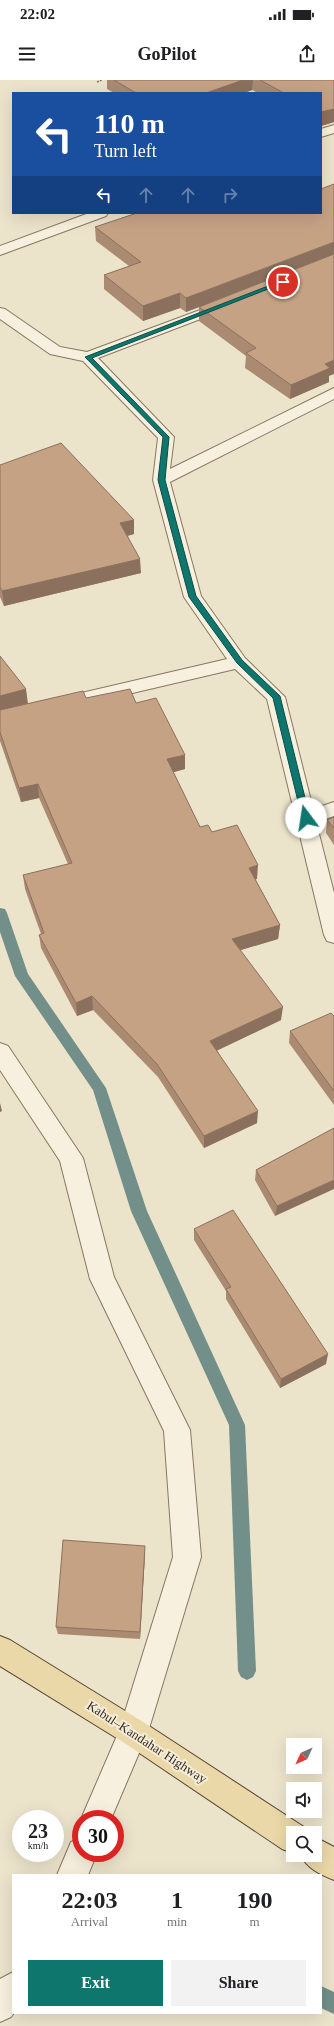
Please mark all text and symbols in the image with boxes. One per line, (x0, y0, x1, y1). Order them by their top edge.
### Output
text: 22:02 (20, 6, 55, 22)
icon: menu (16, 43, 38, 65)
icon: share (296, 43, 318, 65)
text: GoPilot (138, 44, 197, 64)
icon: left (28, 108, 80, 160)
text: 110 m (94, 108, 165, 139)
text: Turn left (94, 141, 157, 161)
icon: left (93, 184, 115, 206)
icon: ahead (135, 184, 157, 206)
icon: ahead (177, 184, 199, 206)
icon: right (219, 184, 241, 206)
pin (266, 265, 300, 299)
icon: arrive (272, 271, 294, 293)
position arrow (285, 797, 327, 839)
street label: Kabul–Kandahar Highway (84, 1698, 210, 1787)
north arrow (286, 1738, 322, 1774)
map controls (286, 1738, 322, 1862)
button: sound (286, 1782, 322, 1818)
speed limit sign: 30 (72, 1810, 124, 1862)
text: 23 (28, 1820, 48, 1842)
button: search (286, 1826, 322, 1862)
text: km/h (28, 1840, 48, 1851)
text: 22:03 (61, 1887, 117, 1913)
text: 1 (171, 1887, 183, 1913)
text: 190 (237, 1887, 273, 1913)
text: Arrival (71, 1914, 108, 1929)
text: min (167, 1914, 187, 1929)
text: m (249, 1914, 260, 1929)
button: Exit (28, 1960, 163, 2006)
button: Share (171, 1960, 306, 2006)

